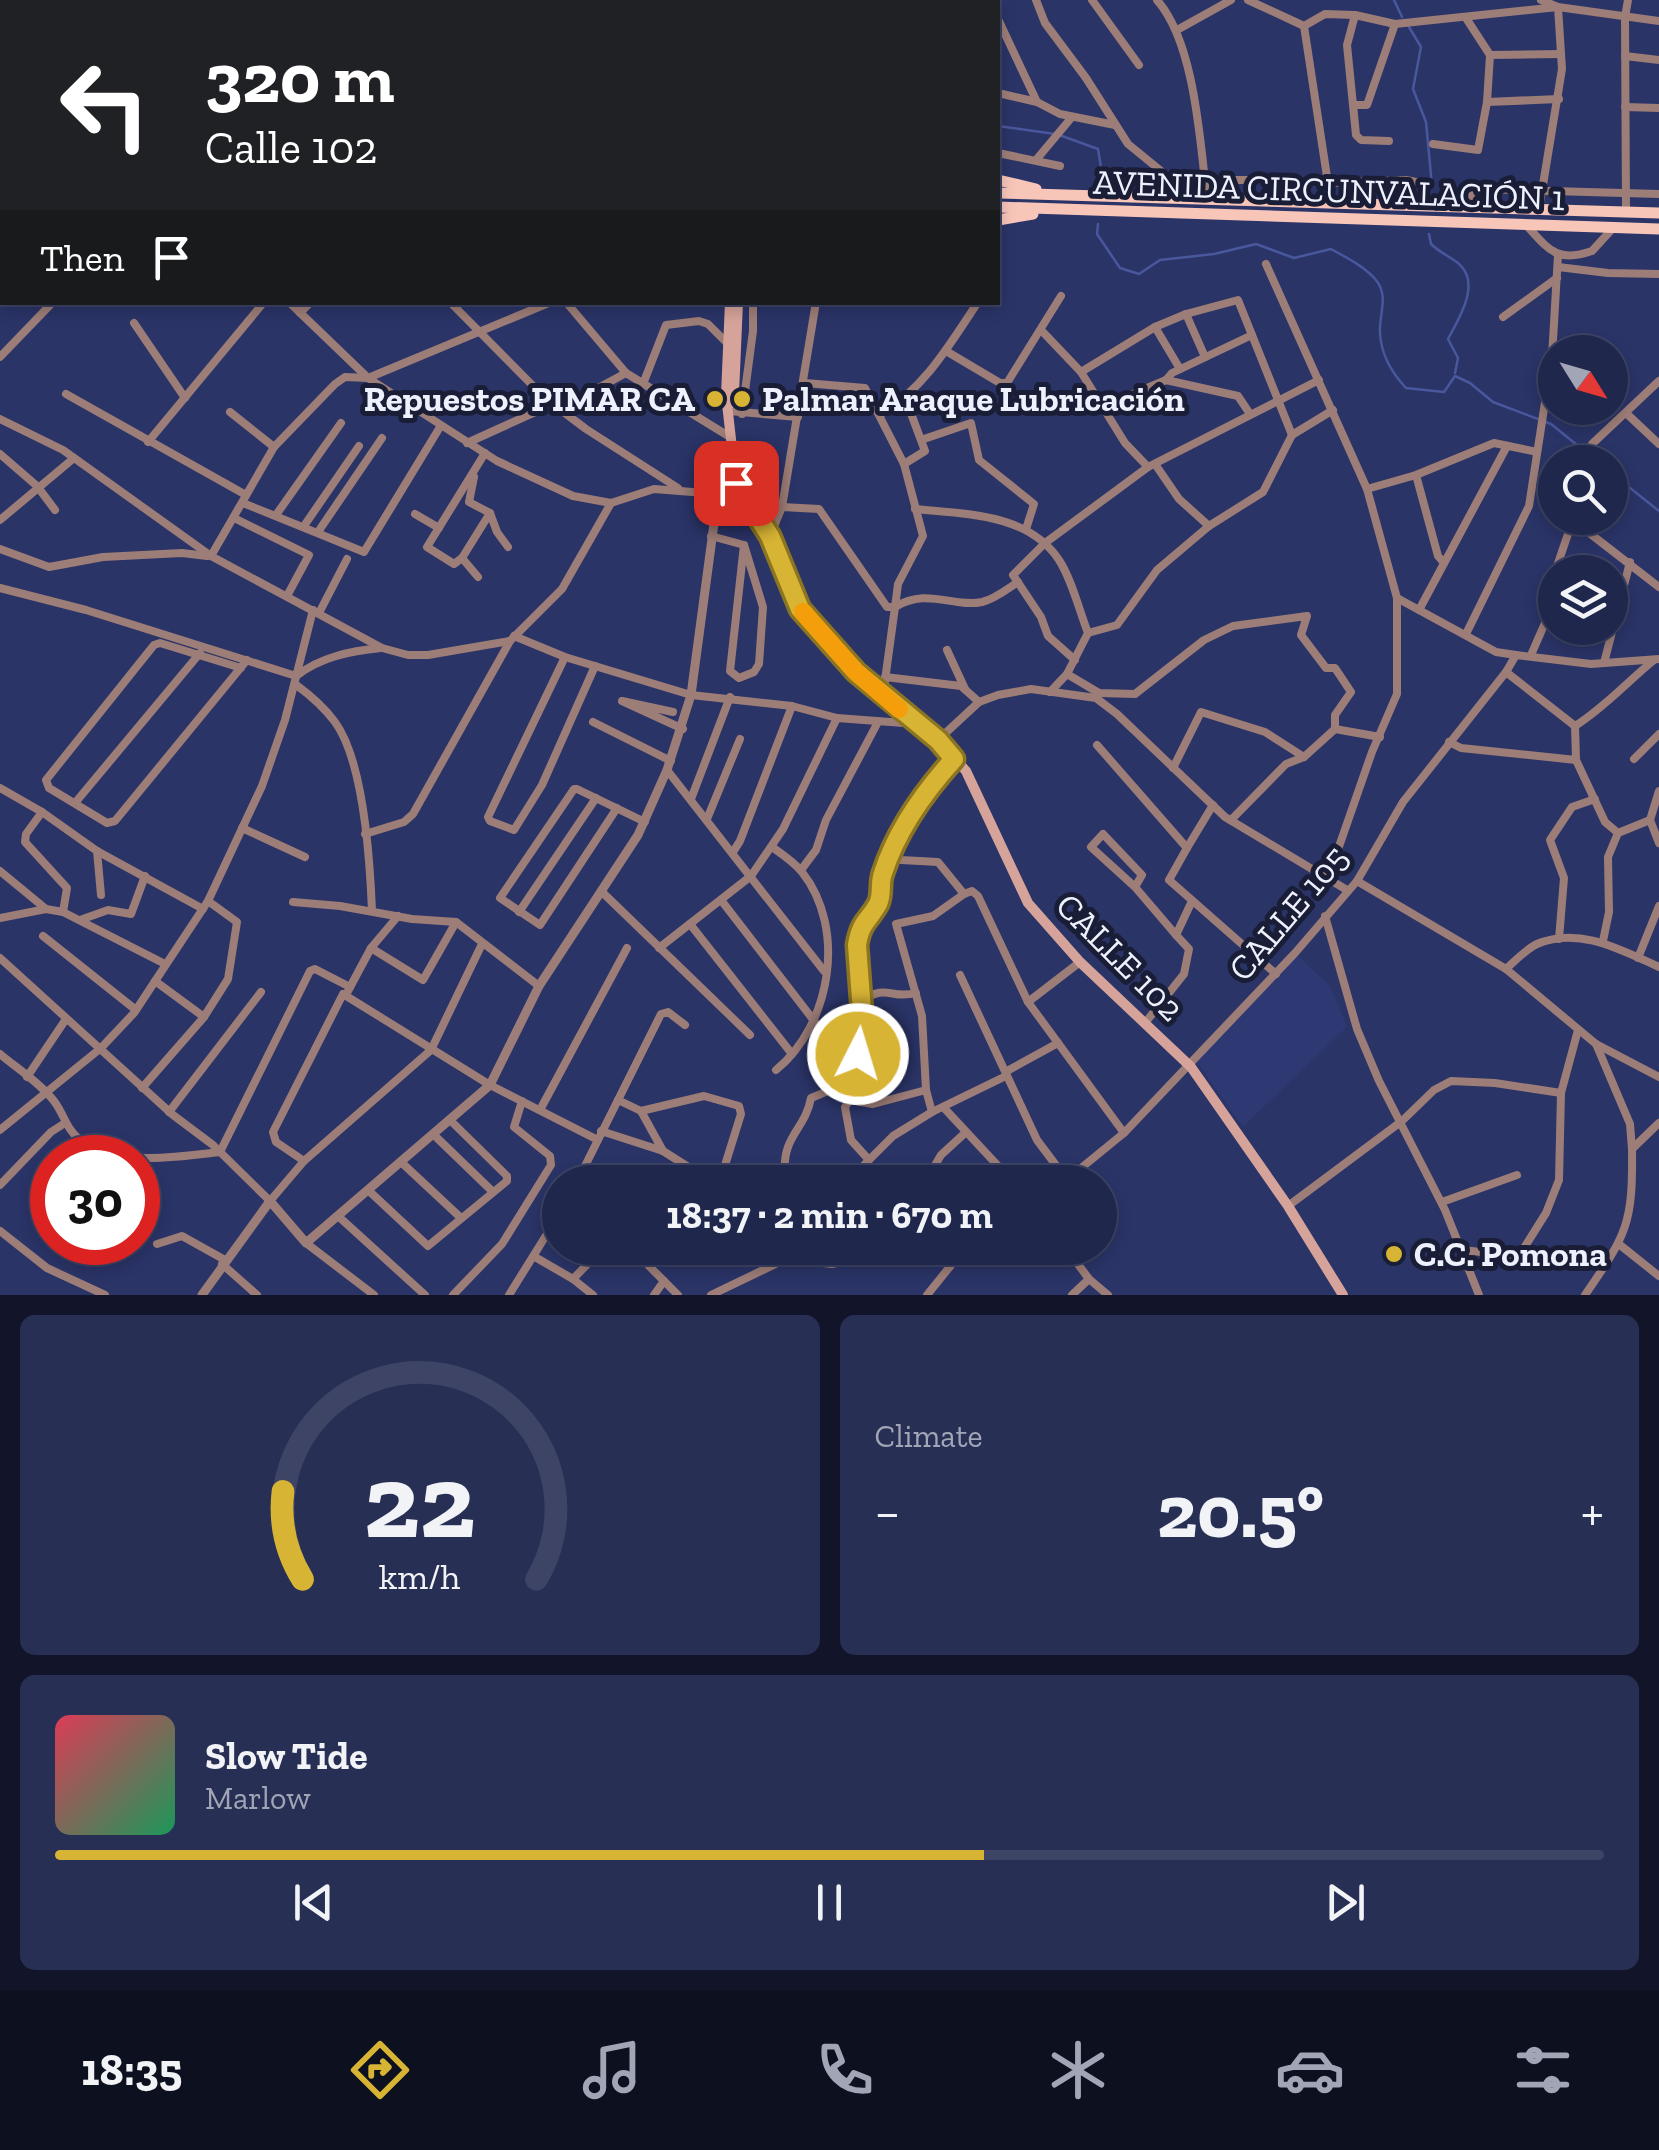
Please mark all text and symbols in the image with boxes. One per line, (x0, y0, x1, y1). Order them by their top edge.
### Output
text: 320 m (205, 36, 395, 120)
icon: left (40, 40, 170, 170)
text: Calle 102 (205, 121, 378, 175)
street label: AVENIDA CIRCUNVALACIÓN 1 (1092, 161, 1566, 219)
icon: arrive (144, 230, 199, 285)
text: Then (40, 235, 124, 281)
north arrow (1538, 335, 1628, 425)
map controls (1538, 335, 1628, 645)
place label: Repuestos PIMAR CA (364, 378, 696, 420)
place label: Palmar Araque Lubricación (762, 378, 1185, 420)
marker: Repuestos PIMAR CA (704, 388, 726, 410)
marker: Palmar Araque Lubricación (731, 388, 753, 410)
pin (694, 441, 779, 526)
button: search (1538, 445, 1628, 535)
icon: arrive (709, 456, 764, 511)
button: layers (1538, 555, 1628, 645)
street label: CALLE 105 (1219, 837, 1357, 989)
street label: CALLE 102 (1047, 884, 1193, 1030)
position arrow (806, 1002, 910, 1106)
speed limit sign: 30 (30, 1135, 160, 1265)
text: 18:37 · 2 min · 670 m (666, 1192, 993, 1238)
place label: C.C. Pomona (1414, 1233, 1607, 1275)
marker: C.C. Pomona (1383, 1243, 1405, 1265)
text: Climate (875, 1417, 983, 1455)
text: 22 (364, 1439, 476, 1564)
text: 20.5° (1157, 1466, 1324, 1556)
text: − (875, 1479, 900, 1545)
text: + (1581, 1479, 1604, 1545)
text: km/h (379, 1555, 461, 1598)
text: Slow Tide (205, 1733, 368, 1779)
text: Marlow (205, 1779, 311, 1817)
icon: previous (286, 1875, 341, 1930)
icon: pause (802, 1875, 857, 1930)
icon: next (1318, 1875, 1373, 1930)
icon: directions (345, 2035, 415, 2105)
icon: music (577, 2035, 647, 2105)
icon: phone (810, 2035, 880, 2105)
icon: climate (1043, 2035, 1113, 2105)
icon: car (1275, 2035, 1345, 2105)
icon: filters (1508, 2035, 1578, 2105)
text: 18:35 (81, 2043, 182, 2097)

